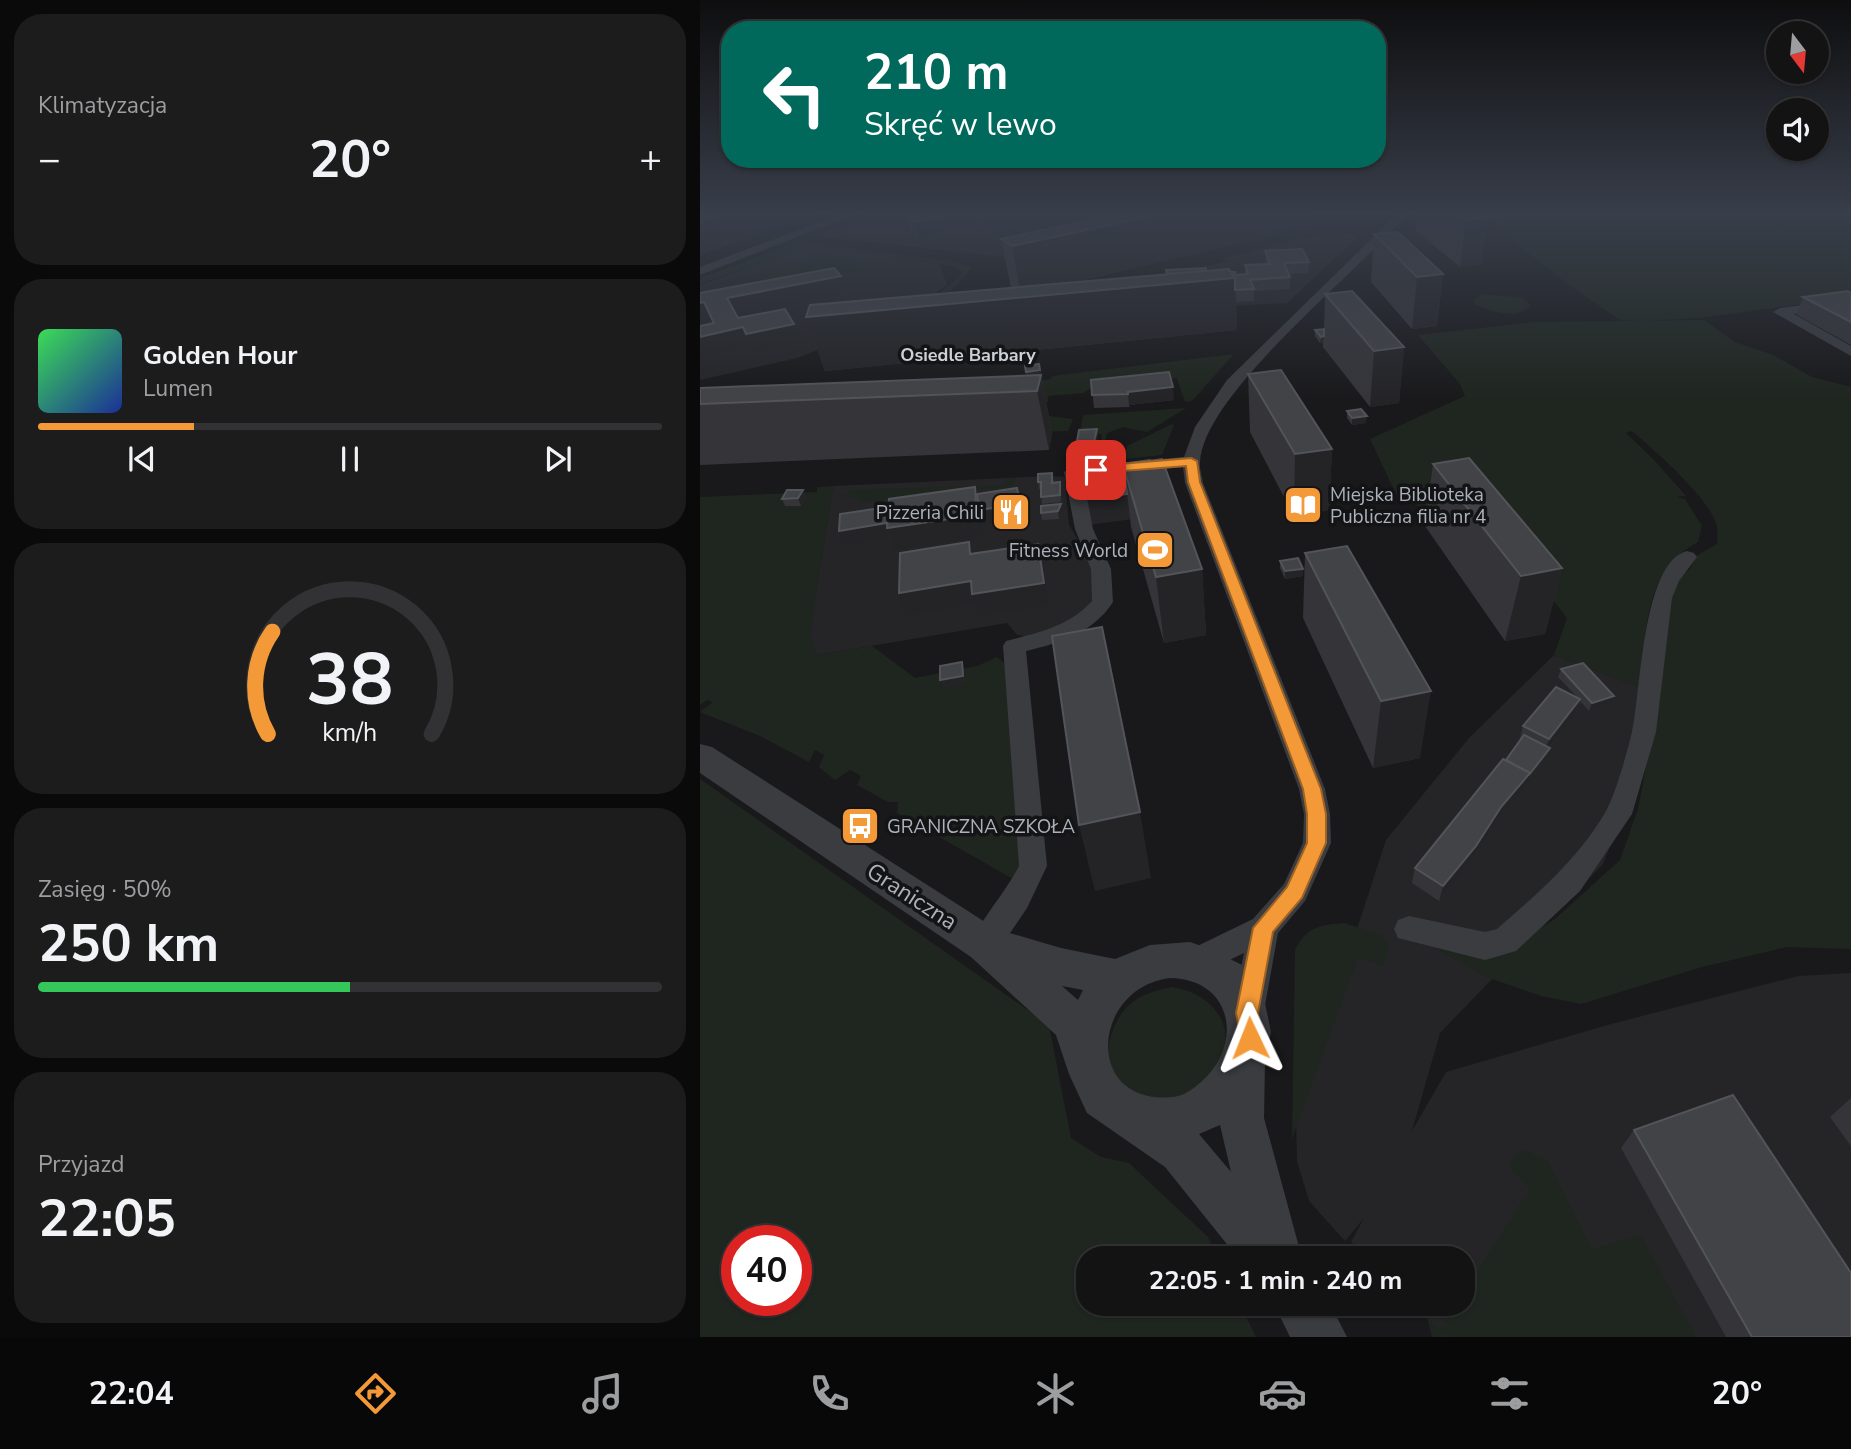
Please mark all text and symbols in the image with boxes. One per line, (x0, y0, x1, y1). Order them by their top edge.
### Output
north arrow (1766, 21, 1829, 84)
map controls (1766, 21, 1829, 161)
text: 210 m (864, 39, 1008, 106)
icon: left (749, 49, 840, 140)
text: Klimatyzacja (38, 90, 167, 121)
button: sound (1766, 98, 1829, 161)
text: Skręć w lewo (864, 103, 1057, 146)
text: 20° (309, 124, 391, 195)
text: − (38, 134, 61, 185)
text: + (639, 134, 662, 185)
text: Golden Hour (143, 338, 298, 373)
district label: Osiedle Barbary (900, 343, 1036, 367)
text: Lumen (143, 373, 213, 404)
icon: previous (123, 440, 161, 478)
icon: pause (331, 440, 369, 478)
icon: next (539, 440, 577, 478)
pin (1066, 440, 1126, 500)
icon: arrive (1077, 451, 1115, 489)
place label: Miejska Biblioteka Publiczna filia nr 4 (1330, 482, 1487, 530)
library icon: Miejska Biblioteka Publiczna filia nr 4 (1282, 484, 1324, 526)
restaurant icon: Pizzeria Chili (990, 491, 1032, 533)
place label: Pizzeria Chili (876, 500, 984, 526)
sports icon: Fitness World (1134, 529, 1176, 571)
place label: Fitness World (1009, 538, 1128, 564)
text: 38 (306, 631, 394, 731)
text: km/h (322, 716, 378, 750)
bus stop icon: GRANICZNA SZKOŁA (839, 805, 881, 847)
place label: GRANICZNA SZKOŁA (887, 814, 1075, 840)
street label: Graniczna (861, 856, 963, 937)
text: Zasięg · 50% (38, 874, 172, 905)
text: 250 km (38, 908, 219, 979)
position arrow (1213, 1001, 1287, 1075)
text: Przyjazd (38, 1149, 124, 1180)
text: 22:05 (38, 1183, 176, 1254)
speed limit sign: 40 (721, 1225, 812, 1316)
text: 22:05 · 1 min · 240 m (1149, 1263, 1402, 1298)
icon: directions (351, 1369, 400, 1418)
icon: music (578, 1369, 627, 1418)
icon: phone (805, 1369, 854, 1418)
icon: climate (1031, 1369, 1080, 1418)
icon: car (1258, 1369, 1307, 1418)
icon: filters (1485, 1369, 1534, 1418)
text: 22:04 (89, 1372, 174, 1415)
text: 20° (1712, 1372, 1762, 1415)

